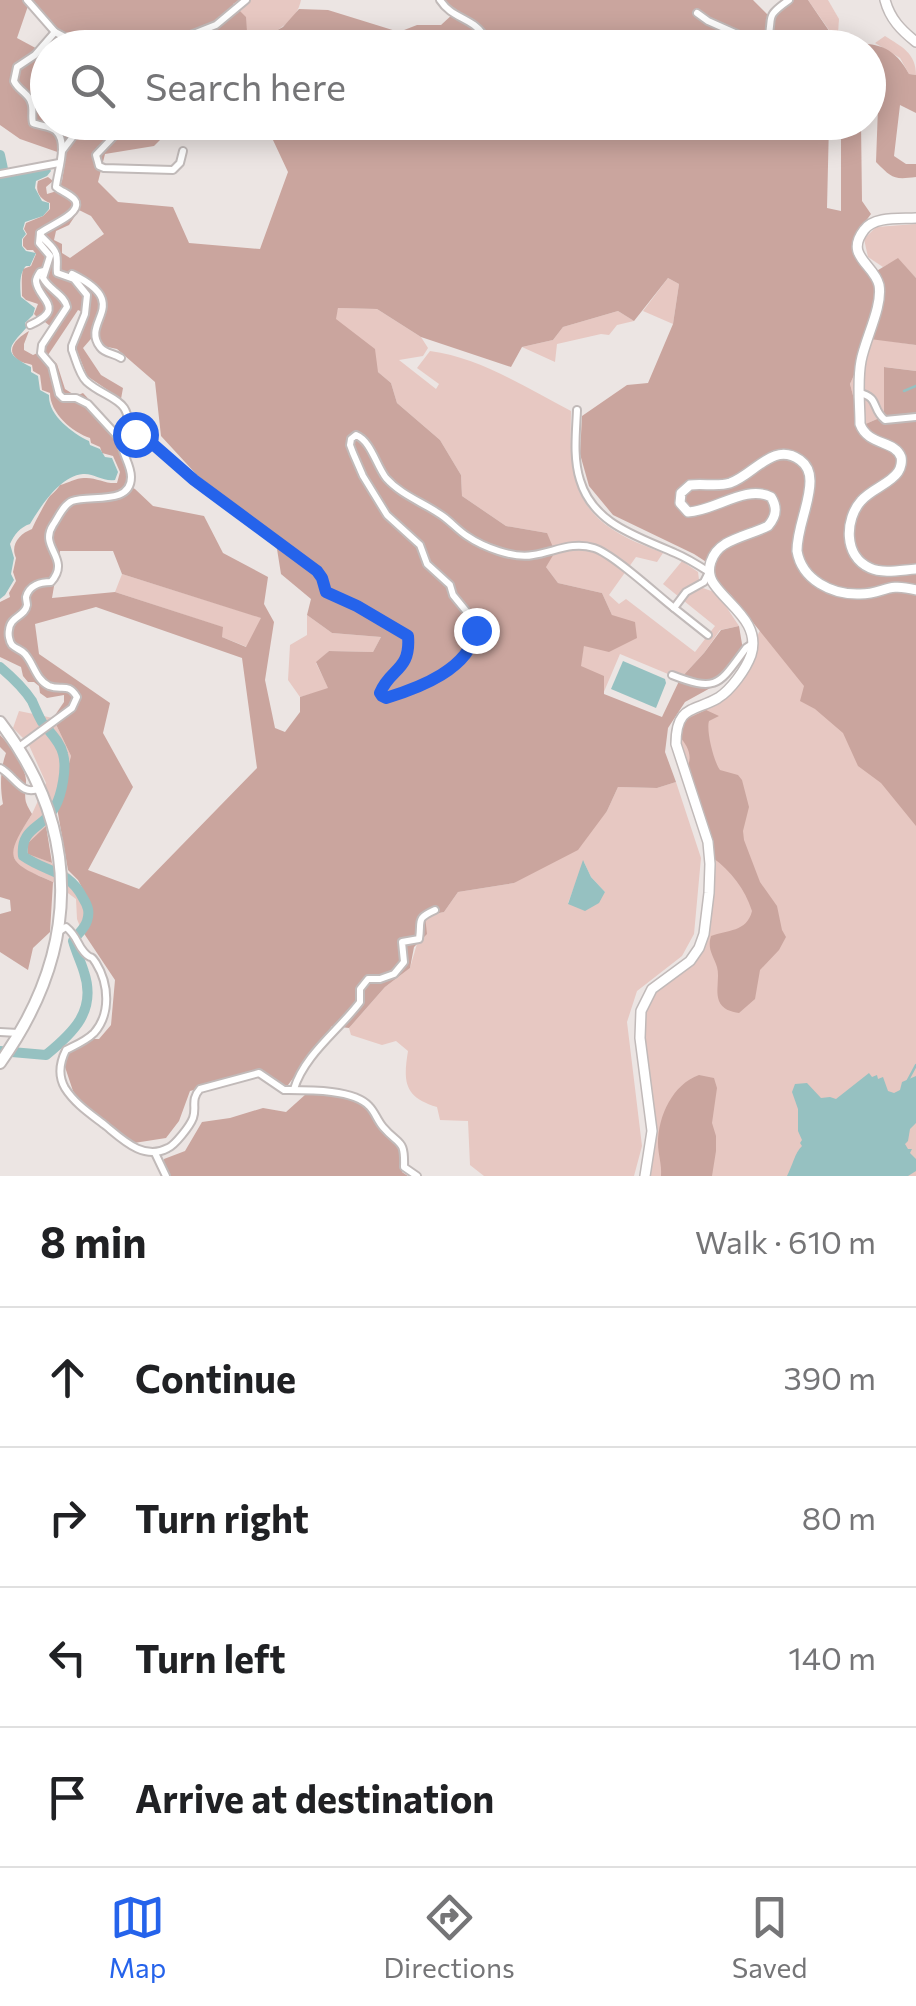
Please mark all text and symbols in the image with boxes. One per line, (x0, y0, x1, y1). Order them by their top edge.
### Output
search box (30, 30, 886, 140)
icon: search (65, 58, 120, 113)
text: Search here (145, 62, 346, 109)
route start (113, 412, 159, 458)
route end (454, 608, 500, 654)
text: 8 min (40, 1215, 147, 1267)
text: Walk · 610 m (695, 1221, 876, 1261)
icon: ahead (40, 1350, 95, 1405)
text: Continue (135, 1354, 296, 1401)
text: 390 m (783, 1357, 876, 1397)
icon: right (40, 1490, 95, 1545)
text: Turn right (135, 1494, 309, 1541)
text: 80 m (802, 1497, 876, 1537)
icon: left (40, 1630, 95, 1685)
text: Turn left (135, 1634, 286, 1681)
text: 140 m (788, 1637, 876, 1677)
icon: arrive (40, 1770, 95, 1825)
text: Arrive at destination (135, 1774, 494, 1821)
tab: Map (109, 1890, 166, 1984)
tab: Directions (383, 1890, 515, 1984)
tab: Saved (732, 1890, 807, 1984)

